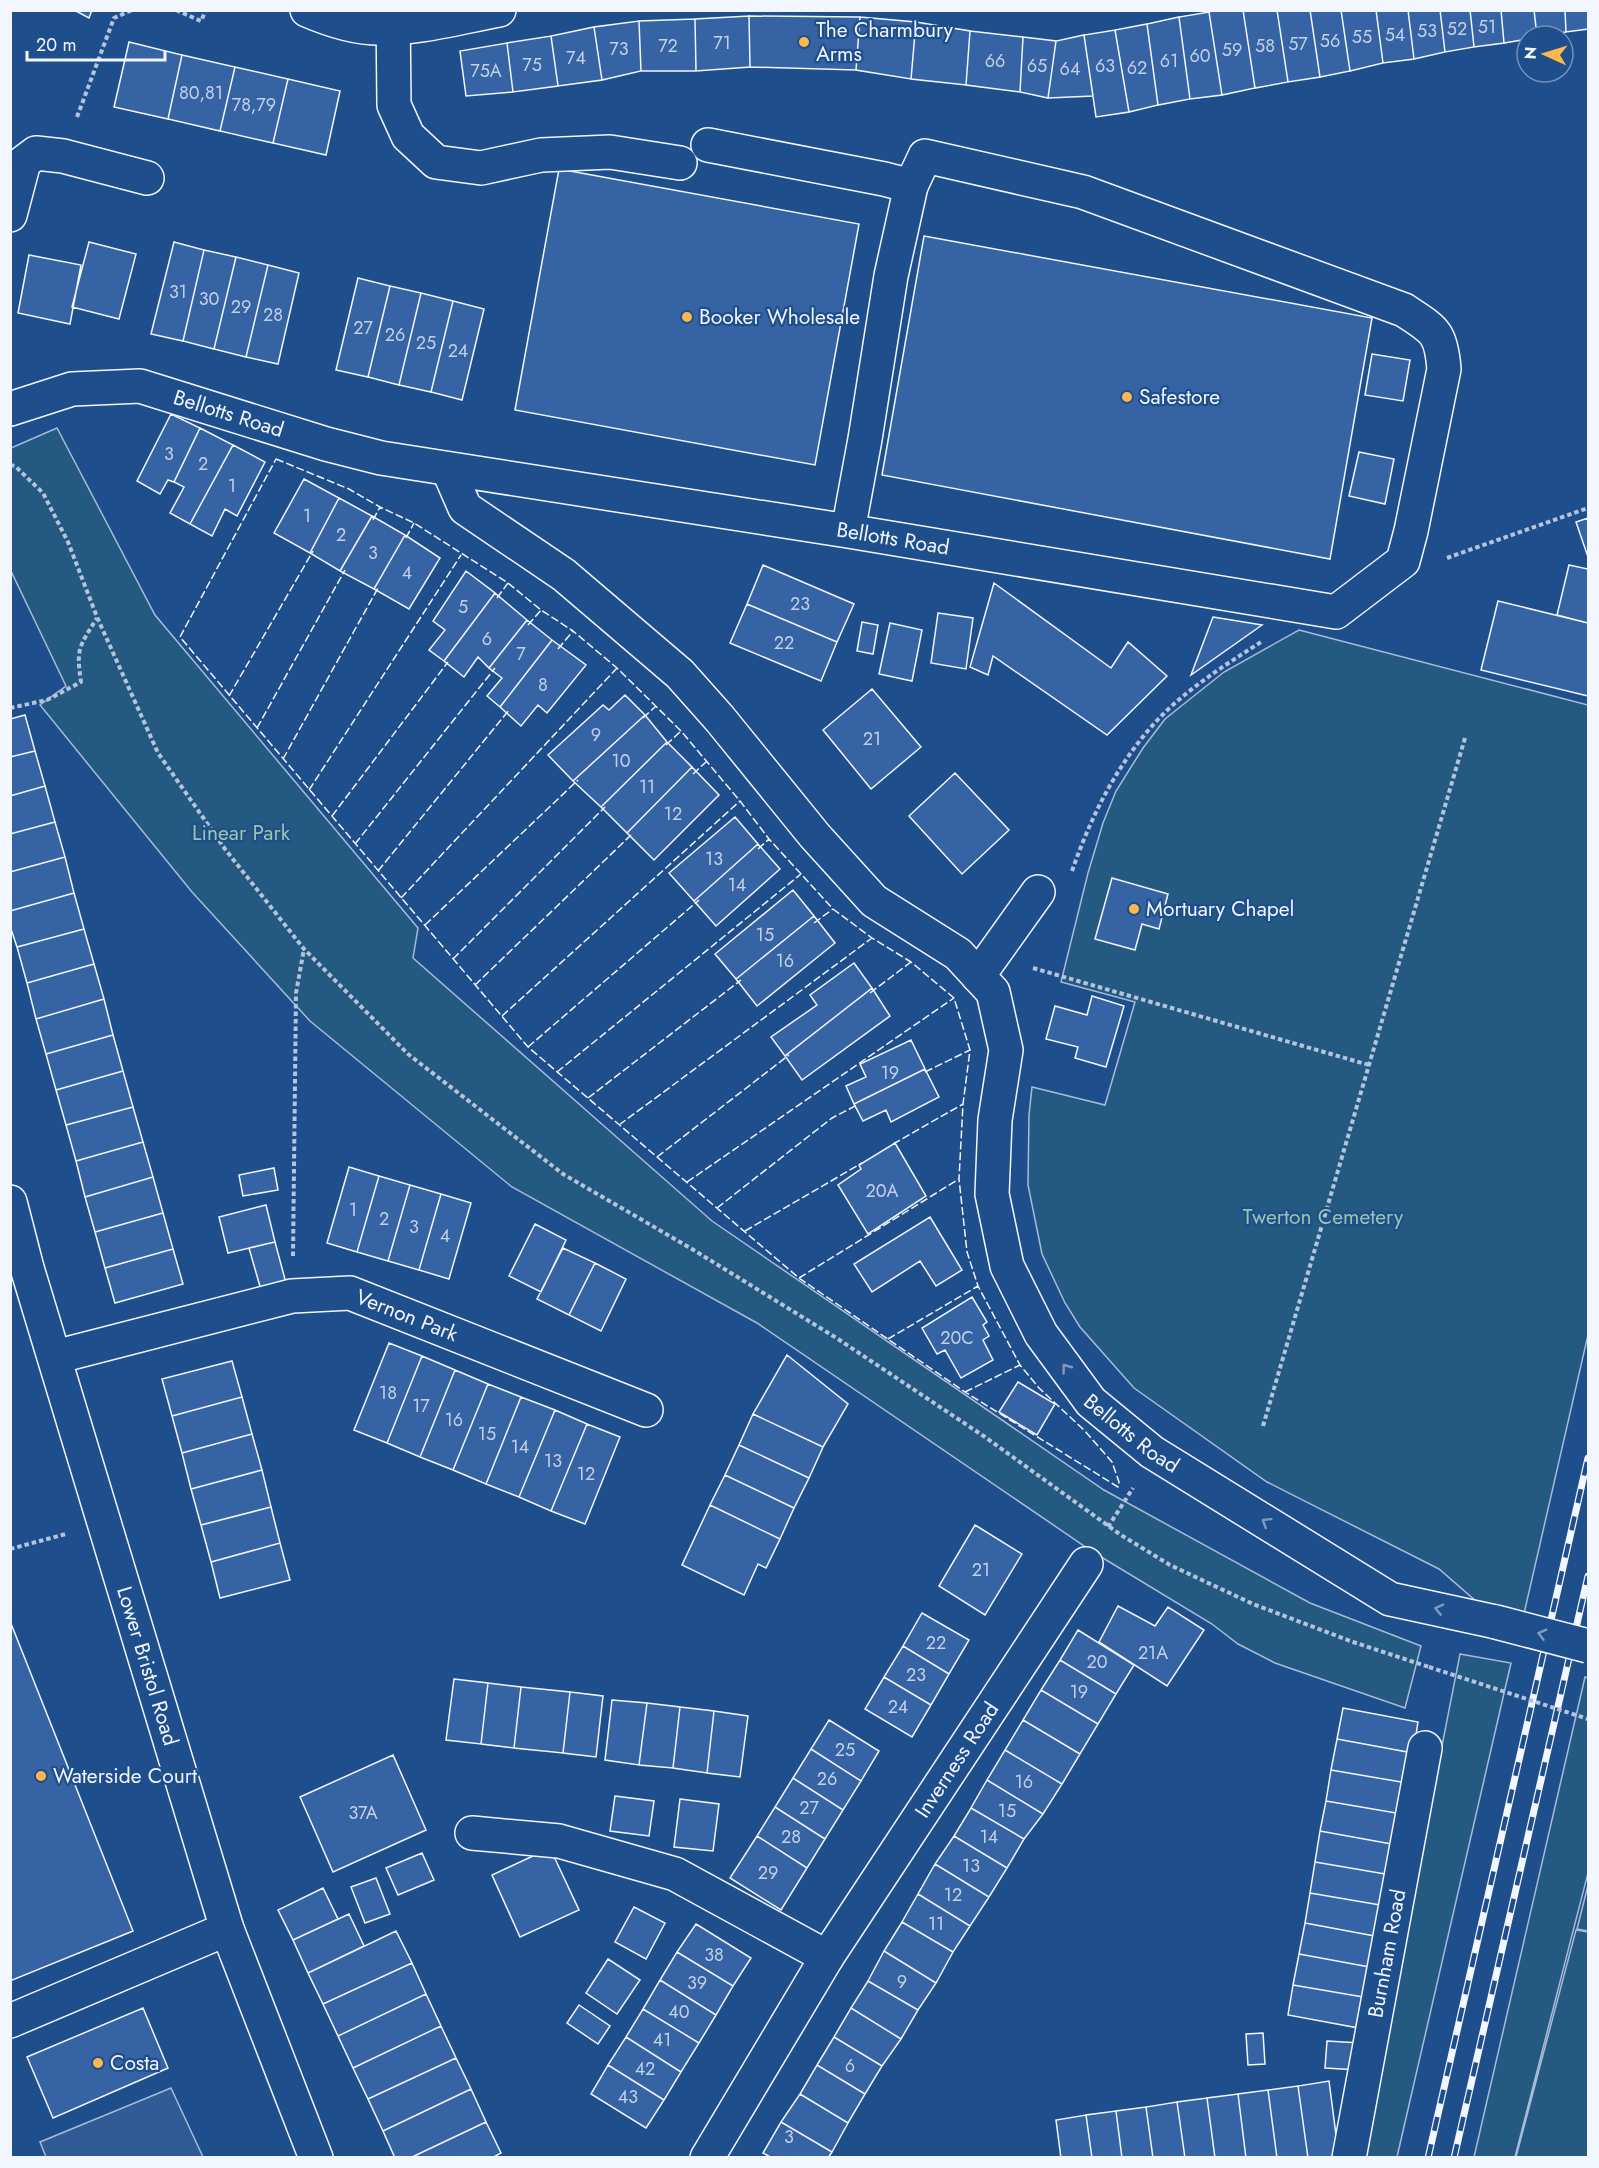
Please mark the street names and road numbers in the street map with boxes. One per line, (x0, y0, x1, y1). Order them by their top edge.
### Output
street label: Bellotts Road (170, 382, 287, 445)
street label: Bellotts Road (834, 514, 952, 563)
street label: Vernon Park (351, 1282, 463, 1349)
street label: Bellotts Road (1077, 1387, 1185, 1480)
street label: Lower Bristol Road (109, 1583, 186, 1749)
street label: Inverness Road (908, 1696, 1006, 1824)
street label: Burnham Road (1360, 1887, 1414, 2020)

